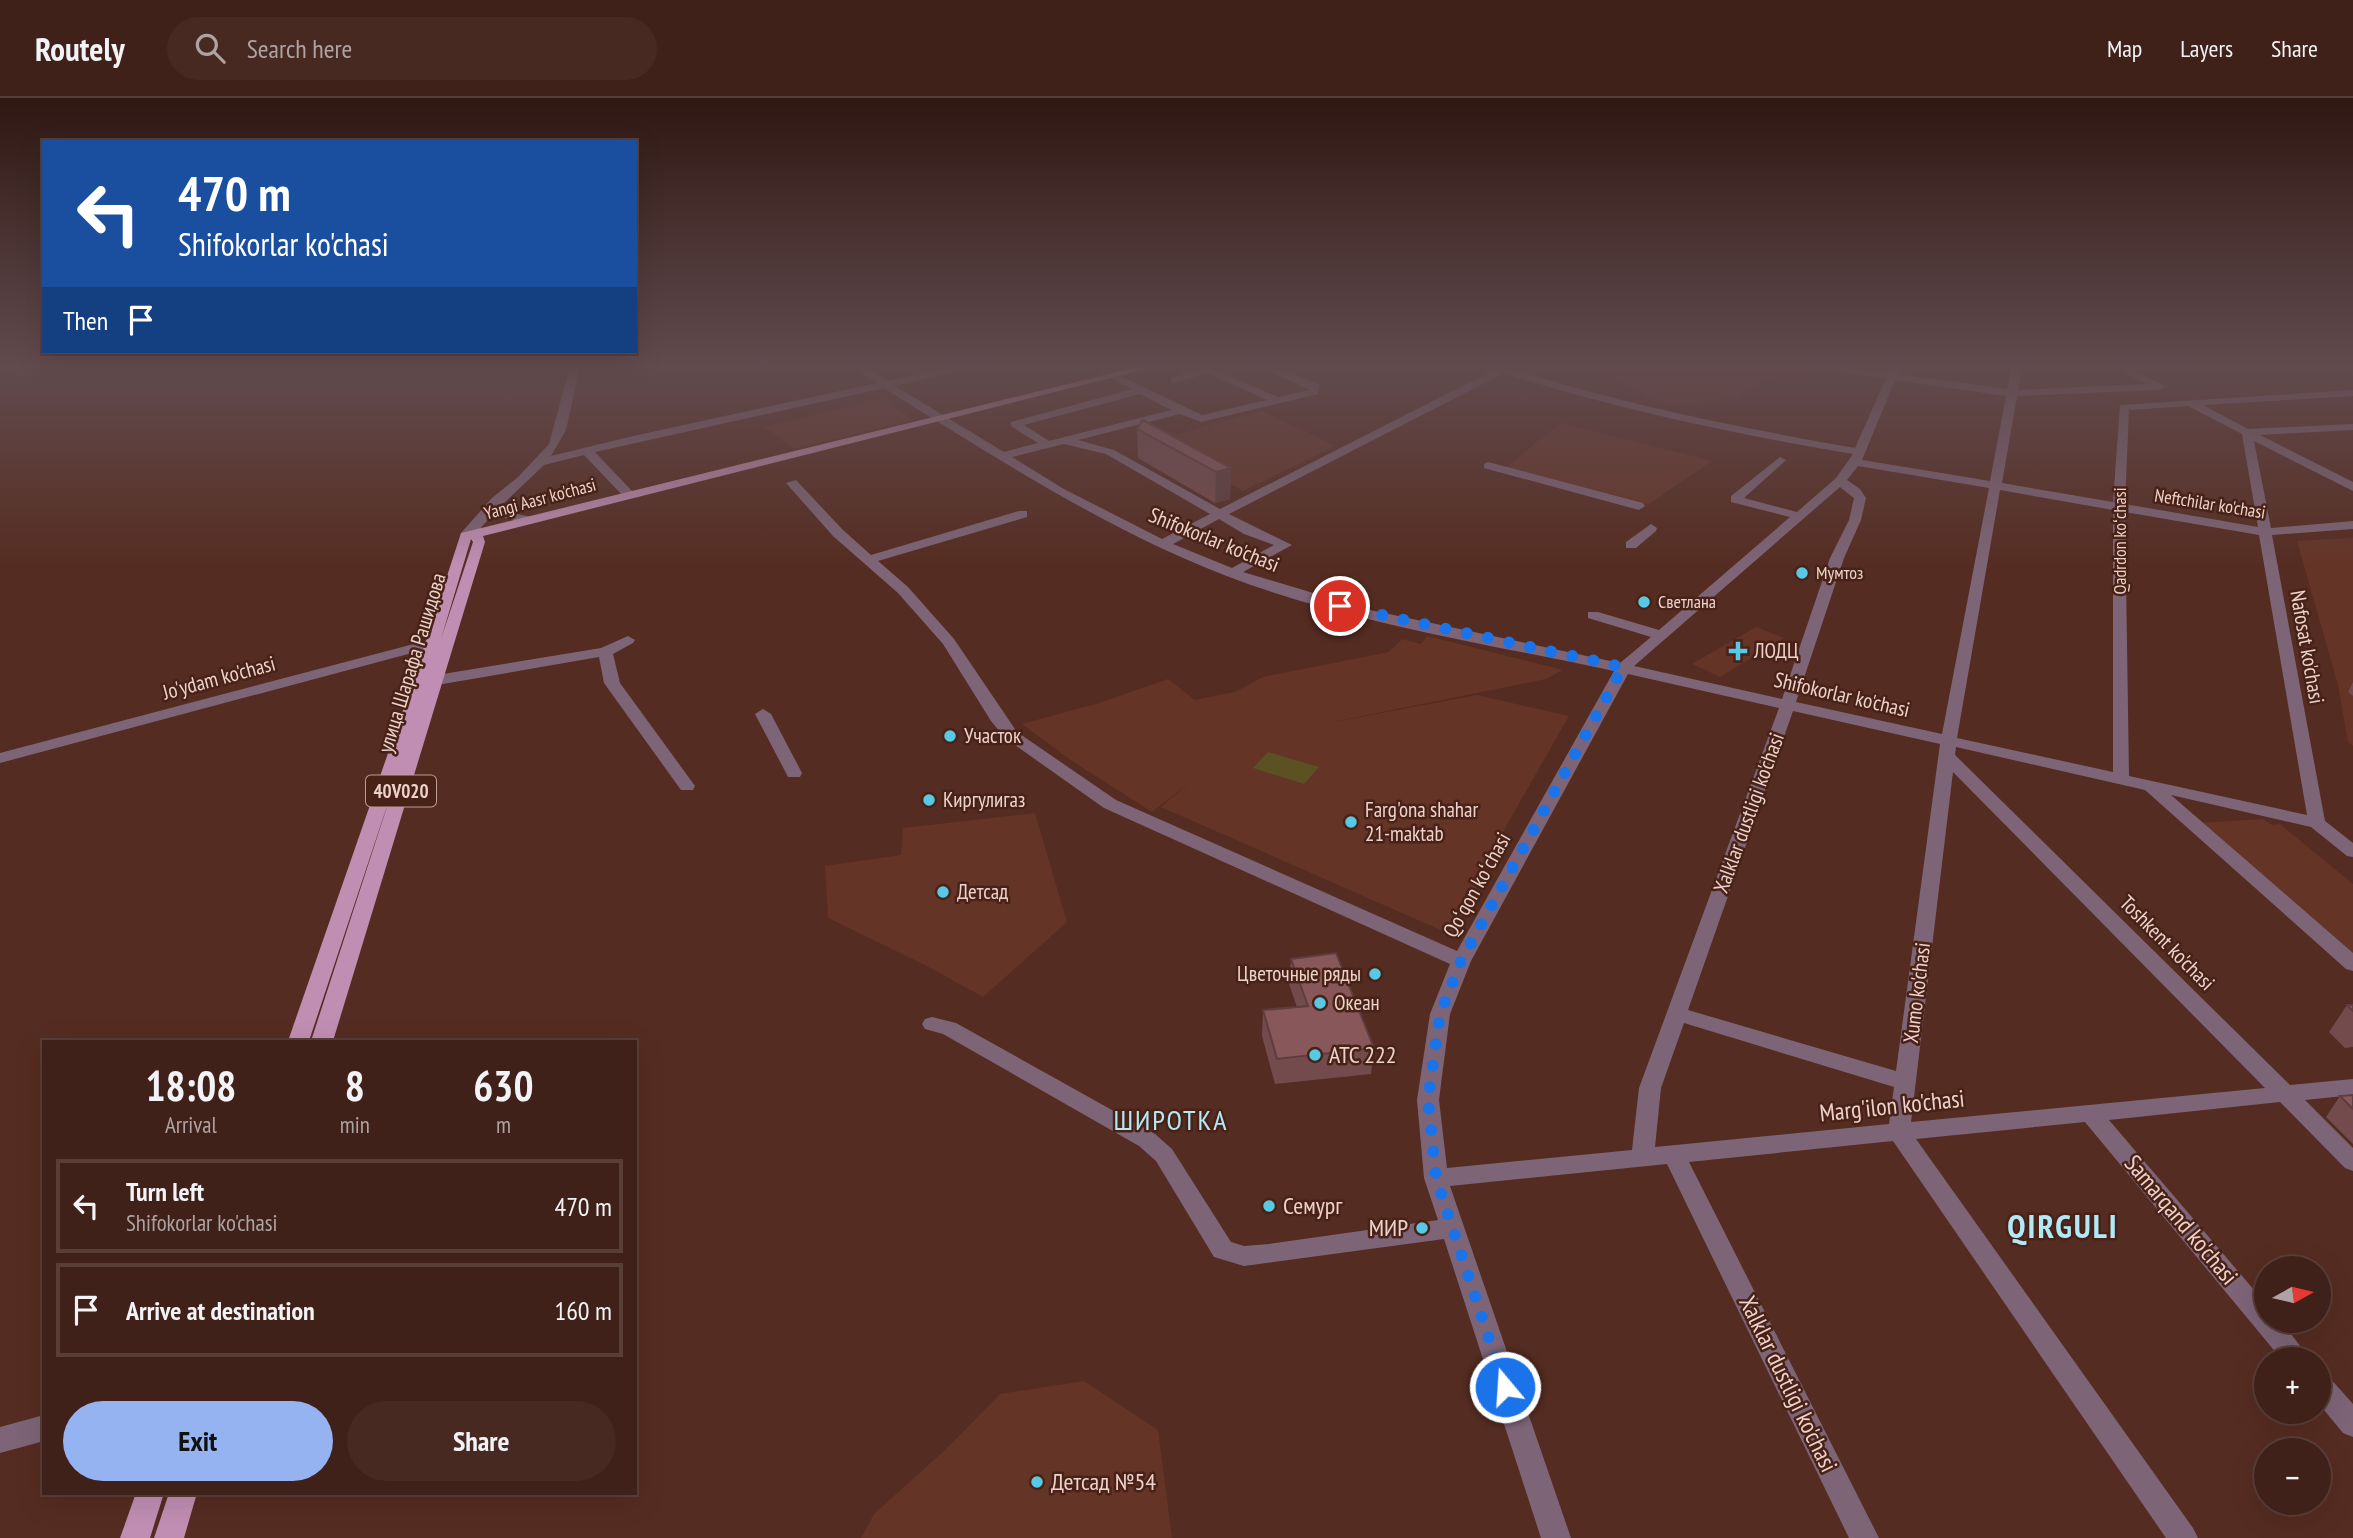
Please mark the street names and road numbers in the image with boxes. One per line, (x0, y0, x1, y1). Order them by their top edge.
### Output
street label: Yangi Aasr ko'chasi (481, 473, 598, 524)
street label: Neftchilar ko'chasi (2153, 483, 2267, 524)
street label: Qadrdon koʻchasi (2108, 487, 2131, 595)
street label: Shifokorlar ko'chasi (1145, 501, 1283, 578)
street label: улица Шарафа Рашидова (371, 570, 452, 756)
street label: Nafosat ko'chasi (2284, 588, 2331, 706)
street label: Jo'ydam ko'chasi (159, 650, 278, 706)
street label: Shifokorlar ko'chasi (1772, 666, 1913, 723)
street label: Xalklar dustligi ko'chasi (1707, 729, 1790, 897)
road number: 40V020 (366, 776, 436, 806)
street label: Qoʻqon koʻchasi (1437, 828, 1516, 942)
street label: Toshkent ko'chasi (2114, 889, 2221, 996)
street label: Xumo ko'chasi (1897, 941, 1936, 1045)
street label: Marg'ilon ko'chasi (1818, 1082, 1966, 1129)
street label: Samarqand ko'chasi (2118, 1148, 2245, 1291)
street label: Xalklar dustligi ko'chasi (1732, 1290, 1845, 1477)

